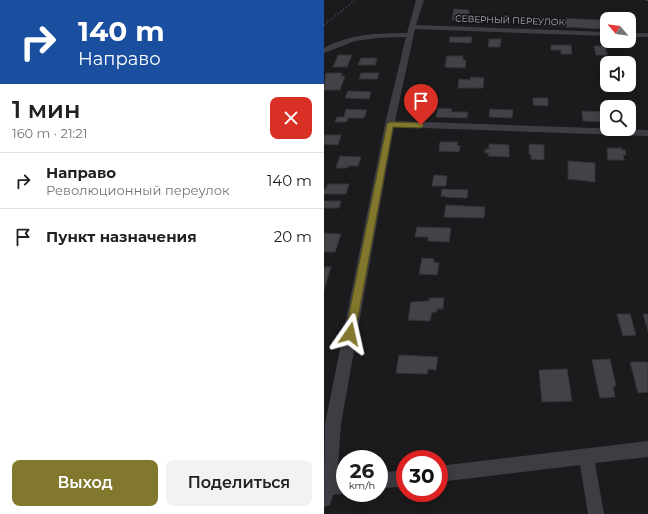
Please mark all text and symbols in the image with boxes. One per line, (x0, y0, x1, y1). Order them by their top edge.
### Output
north arrow (600, 12, 636, 48)
map controls (600, 12, 636, 136)
street label: СЕВЕРНЫЙ ПЕРЕУЛОК (455, 13, 566, 27)
text: 140 m (78, 14, 165, 48)
icon: right (12, 16, 64, 68)
text: Направо (78, 48, 161, 70)
button: sound (600, 56, 636, 92)
pin (404, 84, 438, 125)
icon: arrive (410, 90, 432, 112)
text: 1 мин (12, 95, 80, 124)
button: close (270, 97, 312, 139)
button: search (600, 100, 636, 136)
text: 160 m · 21:21 (12, 125, 87, 141)
text: Направо (46, 163, 116, 182)
icon: right (12, 170, 34, 192)
text: 140 m (267, 171, 312, 190)
text: Революционный переулок (46, 182, 230, 198)
icon: arrive (12, 226, 34, 248)
text: Пункт назначения (46, 227, 197, 246)
text: 20 m (274, 227, 312, 246)
position arrow (329, 313, 371, 355)
speed limit sign: 30 (396, 450, 448, 502)
text: 26 (350, 459, 374, 483)
button: Выход (12, 460, 158, 506)
button: Поделиться (166, 460, 312, 506)
text: km/h (349, 479, 375, 492)

